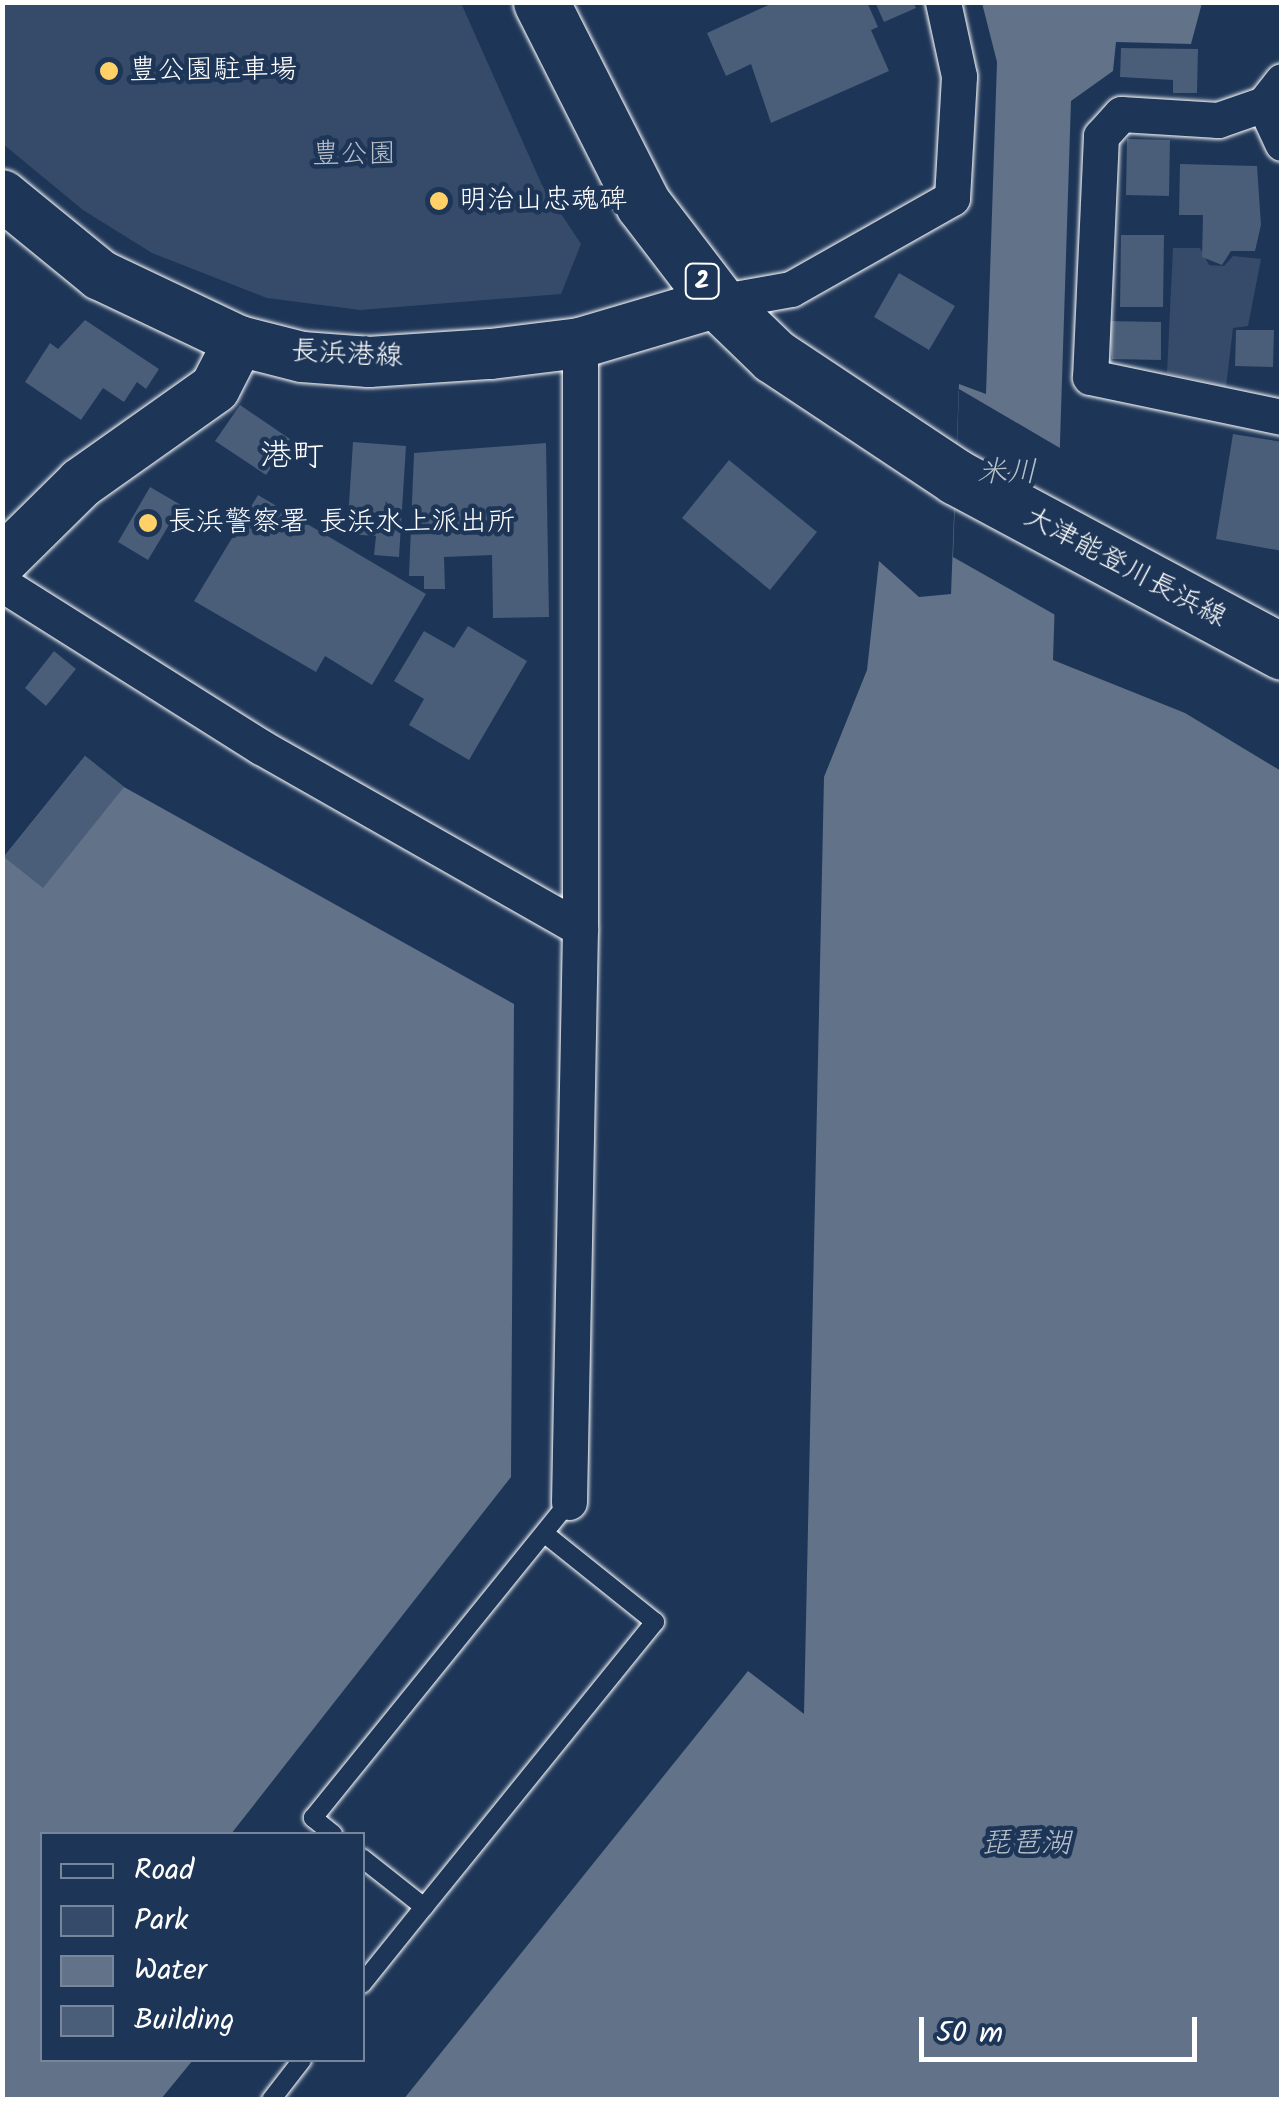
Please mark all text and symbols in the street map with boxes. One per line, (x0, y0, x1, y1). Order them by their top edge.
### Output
place label: 豊公園駐車場 (129, 54, 297, 88)
marker: 豊公園駐車場 (98, 60, 120, 82)
park label: 豊公園 (312, 138, 396, 172)
place label: 明治山忠魂碑 (459, 184, 627, 218)
marker: 明治山忠魂碑 (428, 190, 450, 212)
road number: 2 (684, 261, 720, 301)
street label: 長浜港線 (290, 335, 404, 375)
district label: 港町 (260, 438, 324, 476)
water label: 米川 (977, 455, 1037, 491)
street label: 大津能登川長浜線 (1018, 501, 1232, 635)
place label: 長浜警察署 長浜水上派出所 (168, 506, 515, 540)
marker: 長浜警察署 長浜水上派出所 (137, 512, 159, 534)
water label: 琵琶湖 (981, 1826, 1071, 1862)
legend (40, 1832, 365, 2062)
text: Road (134, 1847, 194, 1895)
text: Park (134, 1897, 188, 1945)
text: Water (134, 1947, 207, 1995)
text: Building (134, 1997, 234, 2045)
scale bar (924, 1997, 1202, 2059)
text: 50 m (936, 2010, 1003, 2058)

